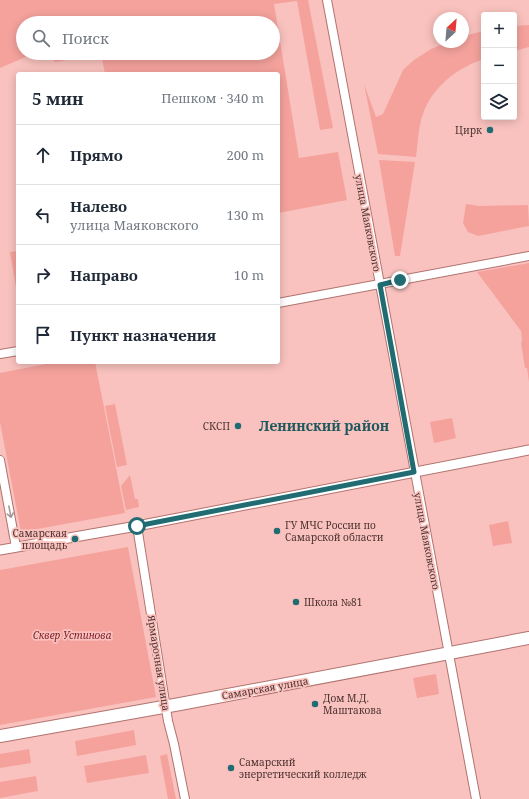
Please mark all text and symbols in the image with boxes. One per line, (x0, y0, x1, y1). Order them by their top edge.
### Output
north arrow (433, 12, 469, 48)
map controls (481, 12, 517, 120)
button: + (481, 12, 517, 48)
search box (16, 16, 280, 60)
icon: search (30, 27, 52, 49)
text: Поиск (62, 28, 109, 48)
button: − (481, 48, 517, 84)
button: layers (481, 84, 517, 120)
text: 5 мин (32, 87, 84, 110)
text: Пешком · 340 m (161, 89, 264, 107)
place label: Цирк (455, 123, 482, 137)
marker: Цирк (485, 125, 495, 135)
icon: ahead (32, 144, 54, 166)
text: Прямо (70, 145, 123, 165)
text: 200 m (227, 146, 264, 164)
street label: улица Маяковского (352, 173, 384, 273)
text: Налево (70, 196, 127, 216)
icon: left (32, 204, 54, 226)
text: 130 m (227, 206, 264, 224)
text: улица Маяковского (70, 216, 198, 234)
icon: right (32, 264, 54, 286)
text: Направо (70, 265, 138, 285)
text: 10 m (234, 266, 264, 284)
route end (391, 271, 409, 289)
icon: arrive (32, 324, 54, 346)
text: Пункт назначения (70, 325, 216, 345)
district label: Ленинский район (259, 416, 390, 435)
place label: СКСП (203, 419, 230, 433)
marker: СКСП (233, 421, 243, 431)
street label: улица Маяковского (411, 491, 443, 591)
one-way arrow (6, 505, 14, 518)
route start (128, 517, 146, 535)
place label: ГУ МЧС России по Самарской области (285, 518, 384, 544)
place label: Самарская площадь (13, 526, 68, 552)
marker: ГУ МЧС России по Самарской области (272, 526, 282, 536)
marker: Самарская площадь (70, 534, 80, 544)
place label: Школа №81 (304, 595, 362, 609)
marker: Школа №81 (291, 597, 301, 607)
street label: Ярмарочная улица (144, 613, 174, 712)
park label: Сквер Устинова (33, 628, 112, 642)
street label: Самарская улица (221, 673, 310, 703)
place label: Дом М.Д. Маштакова (323, 691, 382, 717)
marker: Дом М.Д. Маштакова (310, 699, 320, 709)
place label: Самарский энергетический колледж (239, 755, 367, 781)
marker: Самарский энергетический колледж (226, 763, 236, 773)

